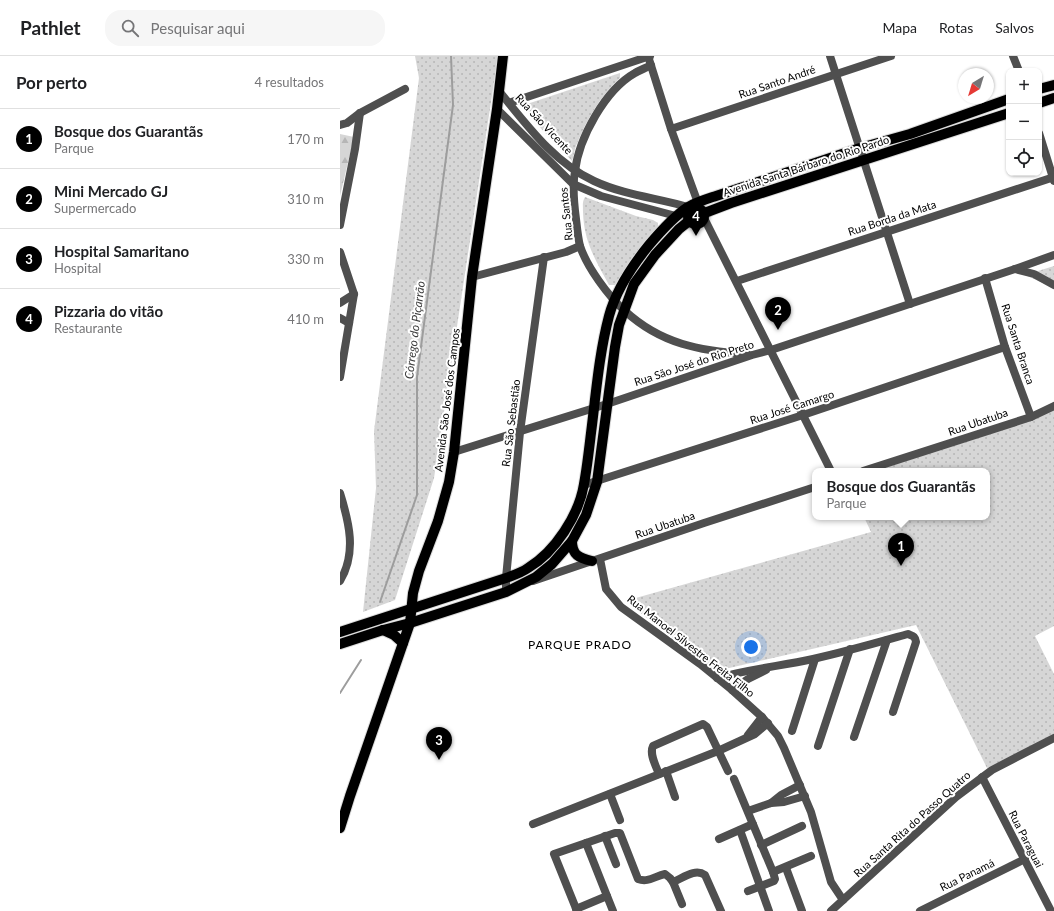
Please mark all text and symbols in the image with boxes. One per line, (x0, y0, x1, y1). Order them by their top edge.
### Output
search box (105, 10, 385, 46)
text: Pathlet (20, 16, 81, 39)
icon: search (119, 17, 141, 39)
text: Pesquisar aqui (151, 19, 245, 37)
text: Mapa (882, 19, 917, 36)
text: Rotas (939, 19, 973, 36)
text: Salvos (995, 19, 1034, 36)
street label: Rua Santo André (737, 62, 817, 101)
north arrow (958, 68, 994, 104)
map controls (1006, 68, 1042, 176)
button: + (1006, 68, 1042, 104)
text: Por perto (16, 72, 87, 93)
text: 4 resultados (254, 74, 324, 90)
street label: Rua São Vicente (513, 91, 576, 157)
button: − (1006, 104, 1042, 140)
text: Bosque dos Guarantãs (54, 122, 203, 140)
text: 1 (25, 131, 33, 147)
text: 170 m (287, 131, 324, 147)
street label: Avenida Santa Bárbaro do Rio Pardo (721, 132, 891, 199)
text: Parque (54, 140, 94, 156)
button: locate (1006, 140, 1042, 176)
text: Mini Mercado GJ (54, 182, 168, 200)
street label: Rua Santos (556, 187, 575, 241)
text: 2 (25, 191, 33, 207)
text: 310 m (287, 191, 324, 207)
street label: Rua Borda da Mata (846, 197, 938, 238)
text: Supermercado (54, 200, 136, 216)
pin: 4 (683, 203, 709, 236)
text: Hospital Samaritano (54, 242, 189, 260)
text: 3 (25, 251, 33, 267)
text: 330 m (287, 251, 324, 267)
text: Hospital (54, 260, 101, 276)
water label: Córrego do Piçarrão (401, 280, 428, 380)
pin: 2 (765, 297, 791, 330)
text: Pizzaria do vitão (54, 302, 163, 320)
street label: Rua Santa Branca (999, 302, 1038, 386)
text: 4 (25, 311, 33, 327)
text: 410 m (287, 311, 324, 327)
text: Restaurante (54, 320, 122, 336)
street label: Avenida São José dos Campos (431, 327, 462, 473)
street label: Rua São José do Rio Preto (632, 337, 755, 388)
street label: Rua São Sebastião (499, 378, 522, 467)
street label: Rua José Camargo (748, 387, 836, 426)
street label: Rua Ubatuba (946, 405, 1009, 438)
popup (812, 468, 990, 520)
text: Bosque dos Guarantãs (826, 477, 976, 495)
text: Parque (826, 495, 866, 511)
street label: Rua Ubatuba (633, 508, 696, 541)
pin: 1 (888, 533, 914, 566)
street label: Rua Manoel Silvestre Freita Filho (625, 592, 757, 699)
district label: PARQUE PRADO (528, 637, 632, 652)
your location (741, 637, 761, 657)
pin: 3 (426, 727, 452, 760)
street label: Rua Santa Rita do Passo Quatro (851, 768, 973, 879)
street label: Rua Paraguai (1007, 808, 1047, 870)
street label: Rua Panamá (937, 856, 996, 893)

